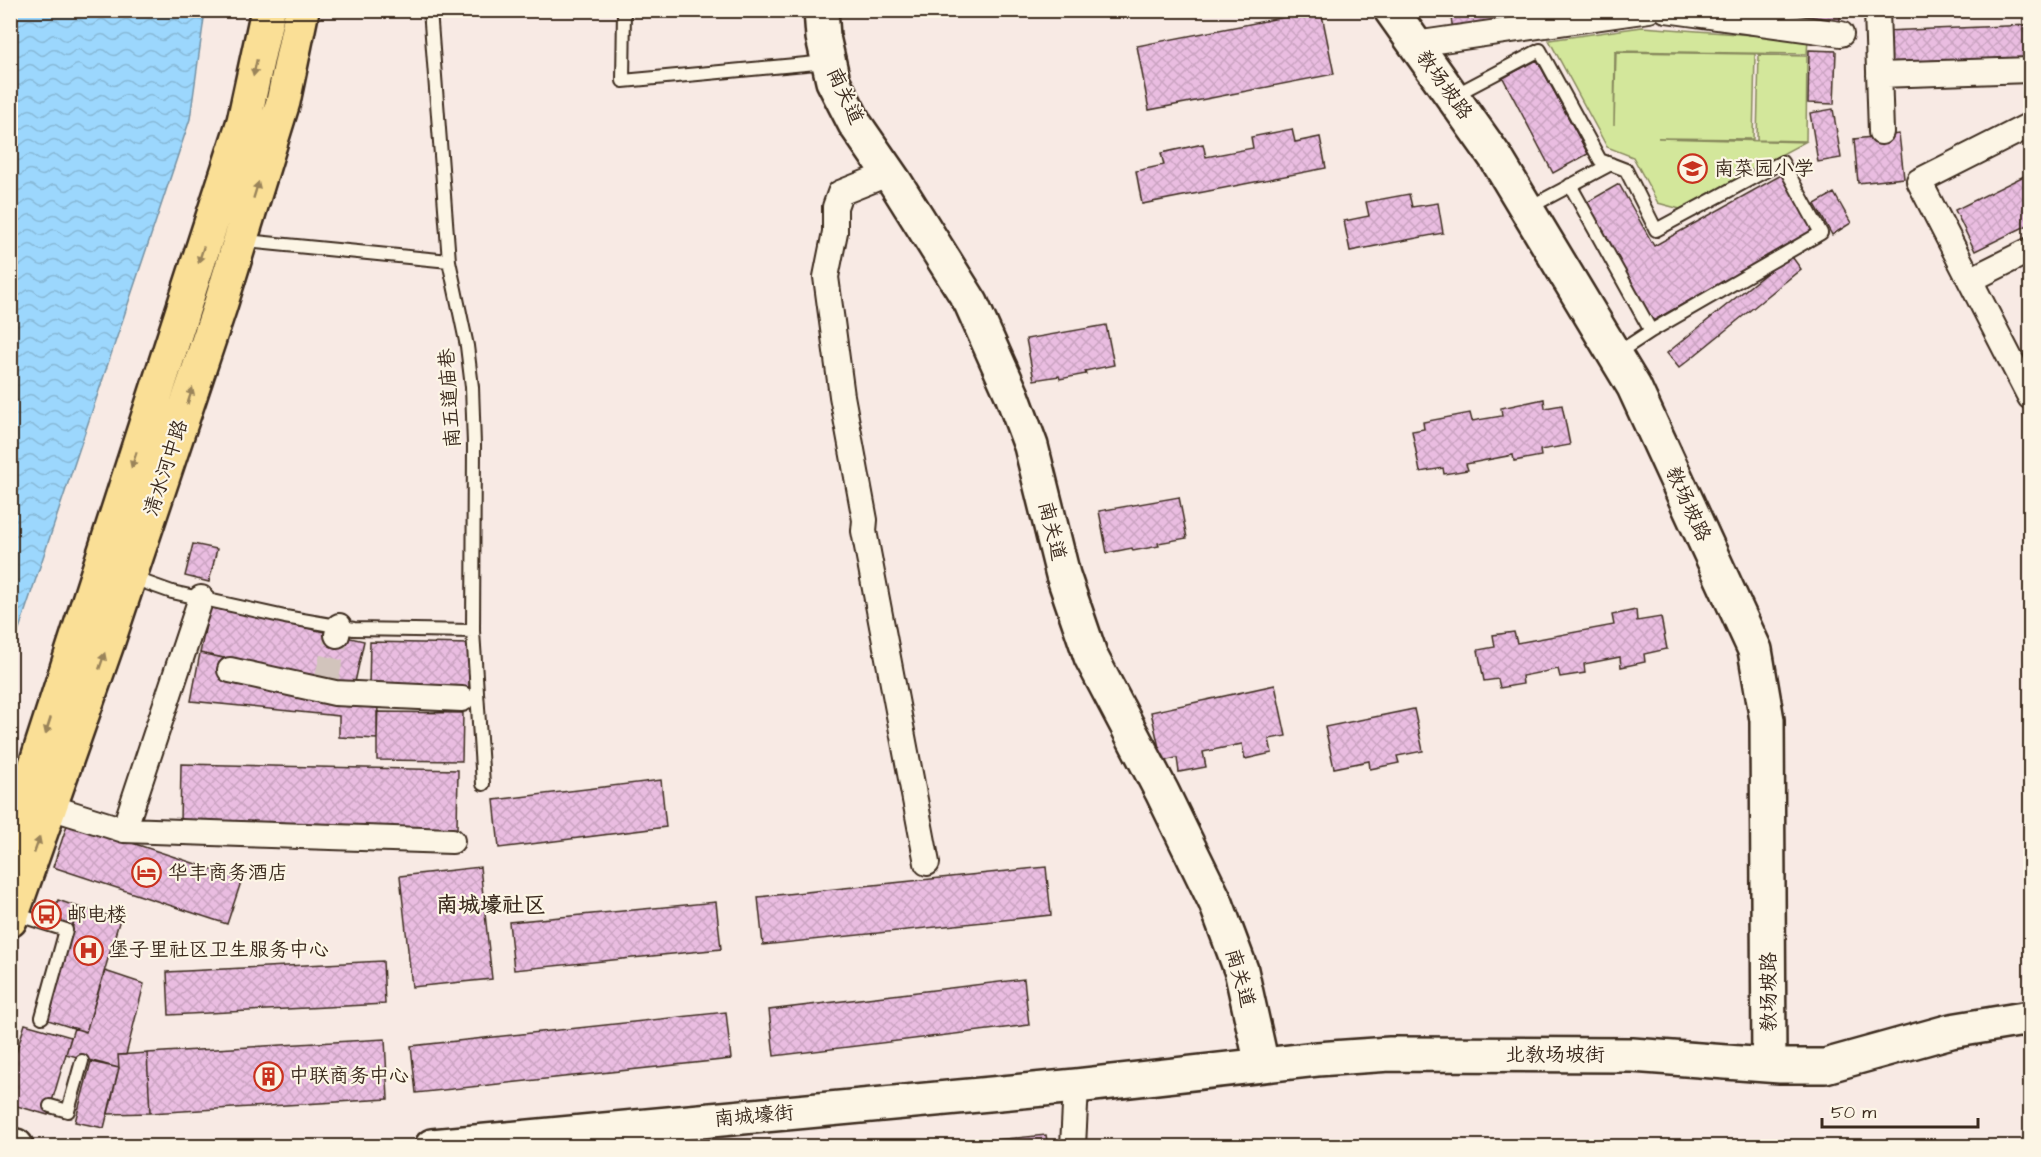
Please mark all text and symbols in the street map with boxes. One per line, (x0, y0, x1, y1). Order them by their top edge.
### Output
street label: 教场坡路 (1409, 44, 1479, 126)
one-way arrow (250, 58, 260, 77)
street label: 南关道 (820, 63, 870, 129)
school or university icon: 南菜园小学 (1677, 153, 1709, 185)
place label: 南菜园小学 (1714, 155, 1814, 183)
one-way arrow (252, 181, 261, 199)
one-way arrow (196, 246, 205, 264)
street label: 南五道庙巷 (432, 346, 467, 449)
one-way arrow (186, 387, 195, 405)
street label: 清水河中路 (137, 415, 195, 520)
one-way arrow (128, 451, 138, 469)
street label: 教场坡路 (1658, 462, 1718, 547)
street label: 南关道 (1031, 499, 1073, 563)
one-way arrow (97, 651, 107, 669)
one-way arrow (43, 717, 52, 735)
one-way arrow (32, 835, 42, 853)
hotel icon: 华丰商务酒店 (131, 857, 163, 889)
place label: 华丰商务酒店 (168, 859, 288, 887)
district label: 南城壕社区 (436, 890, 546, 921)
bus stop icon: 邮电楼 (30, 899, 62, 931)
place label: 邮电楼 (67, 901, 127, 929)
hospital icon: 堡子里社区卫生服务中心 (72, 934, 104, 966)
place label: 堡子里社区卫生服务中心 (109, 936, 329, 964)
street label: 南关道 (1218, 945, 1262, 1011)
street label: 教场坡路 (1755, 951, 1783, 1032)
street label: 北教场坡街 (1505, 1041, 1605, 1069)
building icon: 中联商务中心 (252, 1060, 284, 1092)
place label: 中联商务中心 (289, 1062, 409, 1090)
scale bar (1822, 1091, 1978, 1129)
street label: 南城壕街 (713, 1099, 795, 1133)
text: 50 m (1831, 1100, 1876, 1125)

